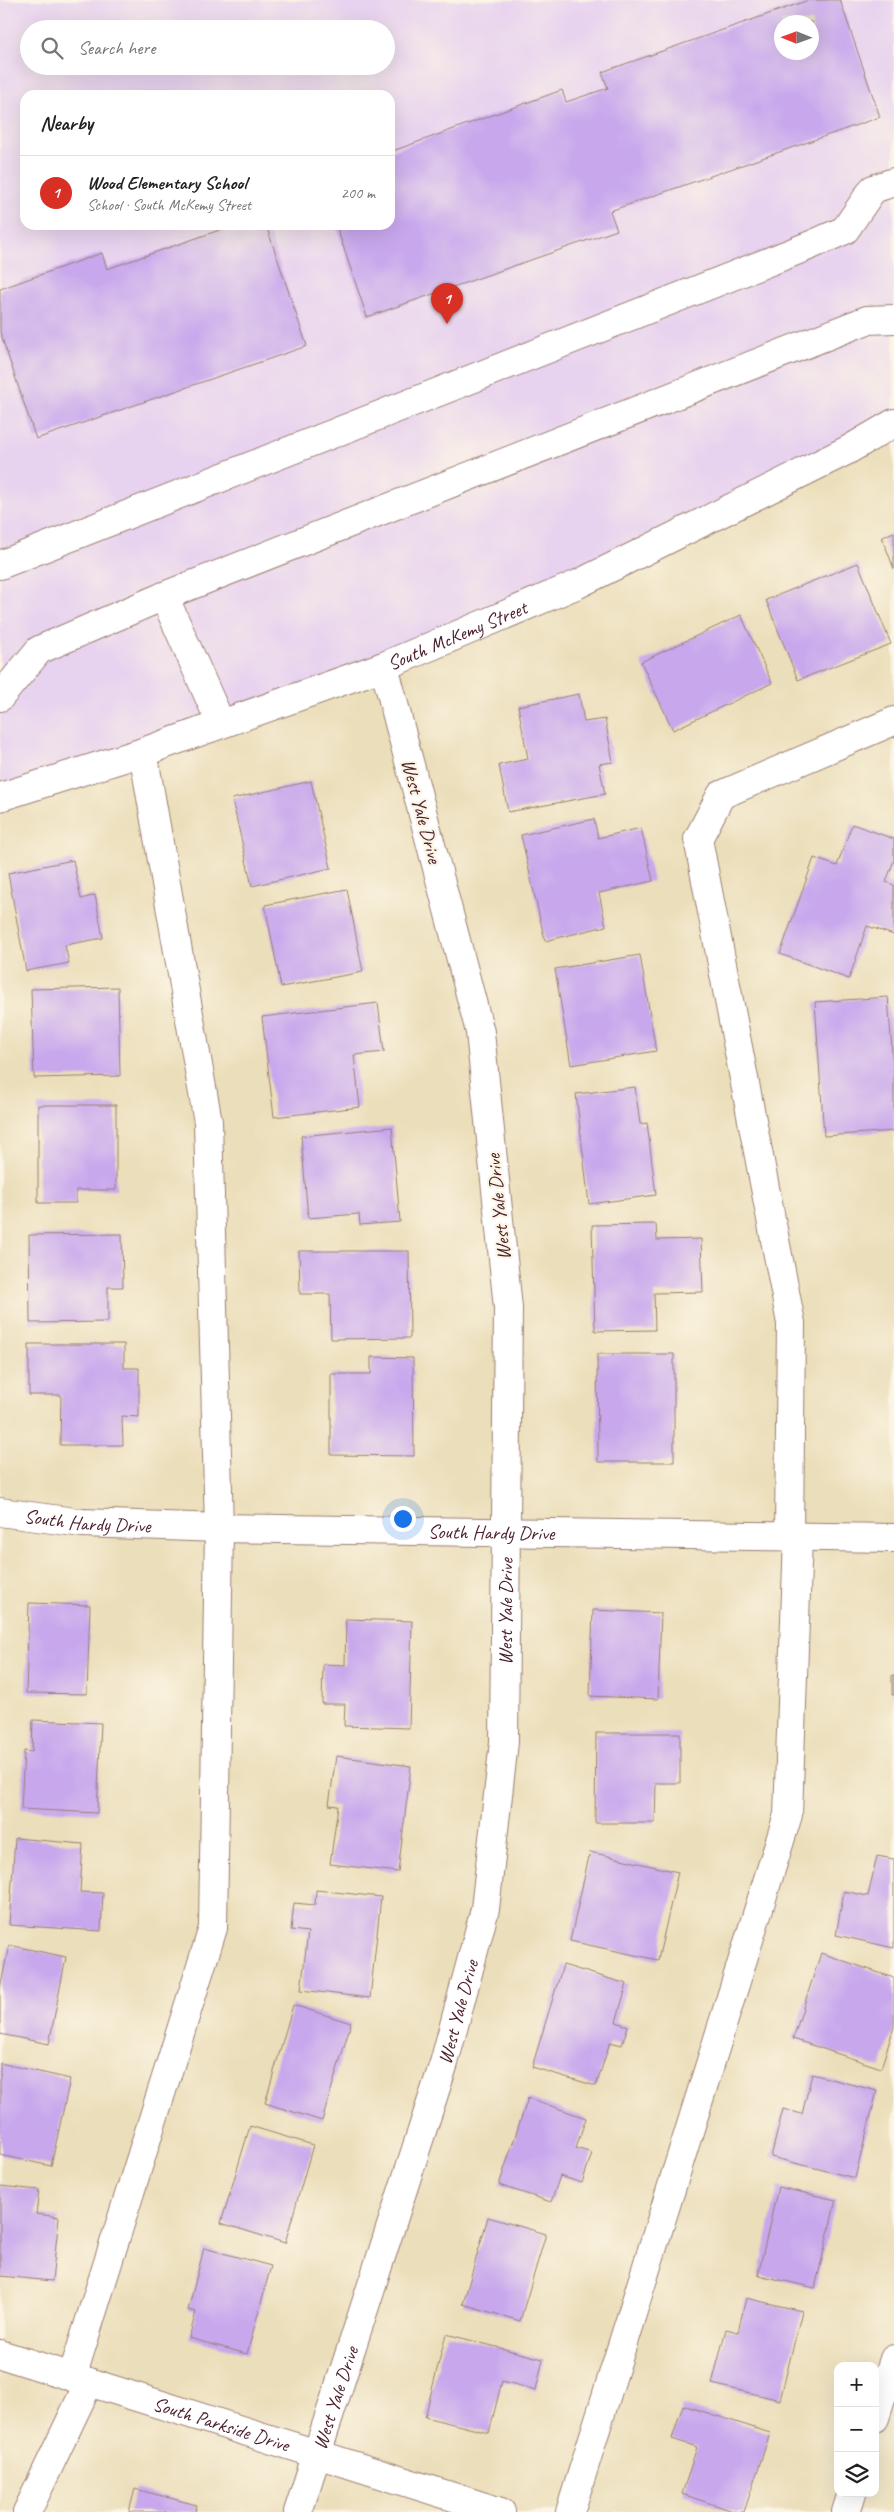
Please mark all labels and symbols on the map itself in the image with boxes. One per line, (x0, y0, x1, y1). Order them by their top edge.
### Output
north arrow (774, 15, 819, 60)
pin: 1 (431, 283, 463, 324)
street label: South McKemy Street (384, 594, 533, 676)
street label: West Yale Drive (396, 756, 448, 867)
street label: West Yale Drive (480, 1151, 517, 1261)
street label: South Hardy Drive (23, 1503, 152, 1539)
your location (390, 1506, 416, 1532)
street label: South Hardy Drive (428, 1519, 556, 1546)
street label: West Yale Drive (493, 1557, 519, 1665)
street label: West Yale Drive (432, 1956, 484, 2067)
street label: West Yale Drive (307, 2342, 364, 2453)
street label: South Parkside Drive (150, 2391, 294, 2458)

